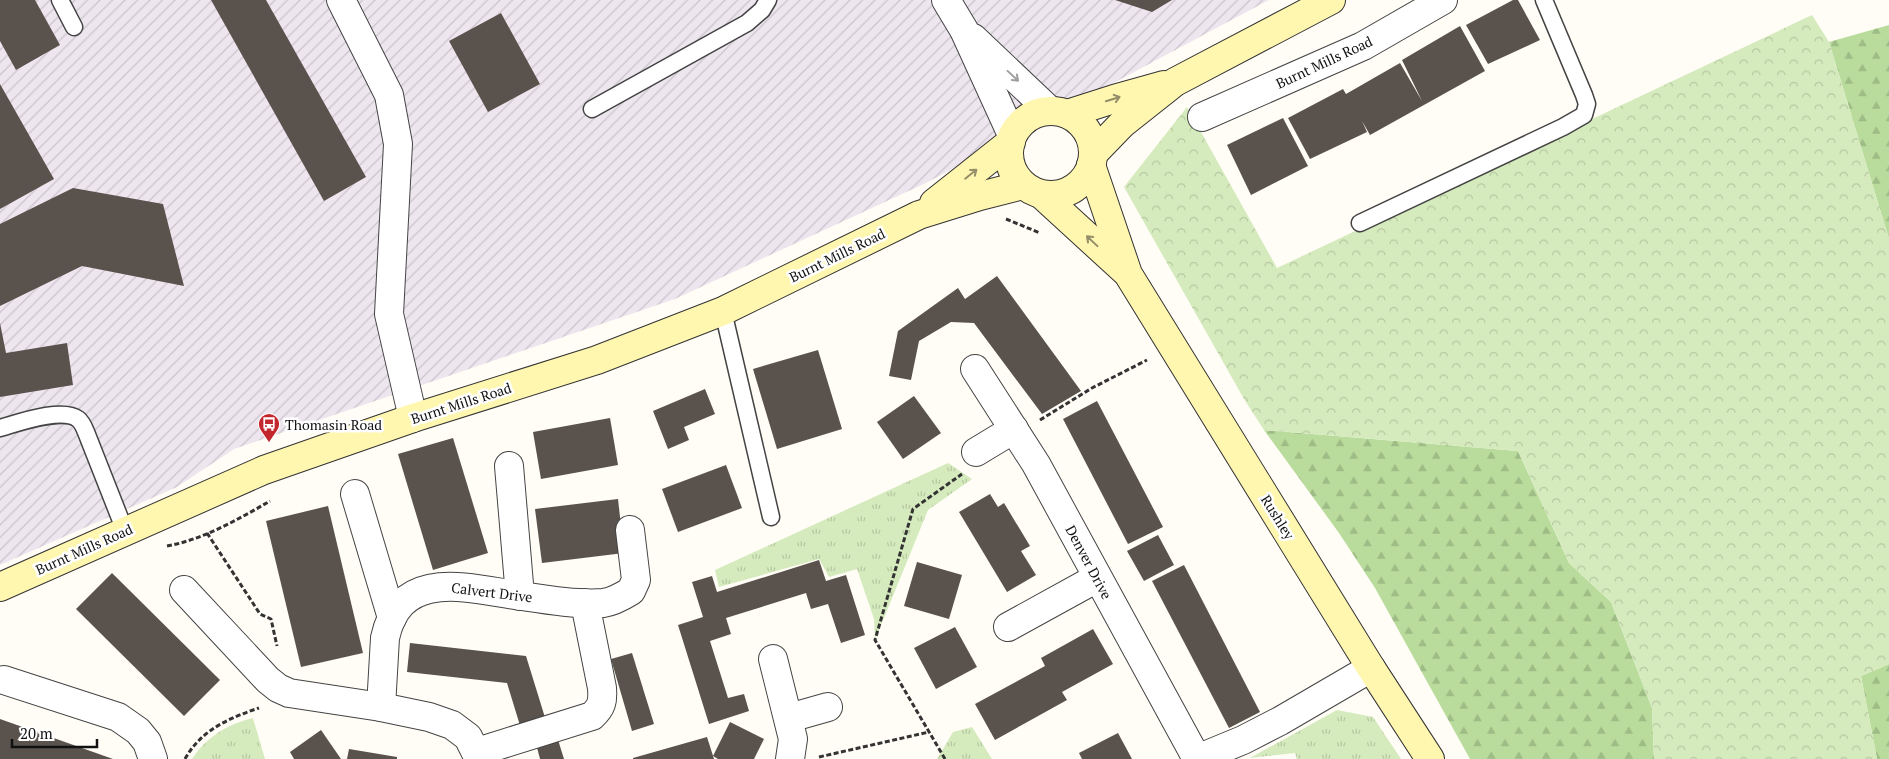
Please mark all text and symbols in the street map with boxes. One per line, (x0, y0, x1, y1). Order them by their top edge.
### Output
street label: Burnt Mills Road (1273, 31, 1376, 93)
one-way arrow (1006, 70, 1019, 82)
one-way arrow (1105, 94, 1121, 104)
one-way arrow (965, 169, 978, 180)
street label: Burnt Mills Road (786, 223, 888, 286)
one-way arrow (1086, 235, 1098, 247)
street label: Burnt Mills Road (408, 378, 514, 428)
bus stop icon: Thomasin Road (257, 412, 281, 443)
place label: Thomasin Road (285, 415, 382, 434)
street label: Rushley (1257, 491, 1300, 544)
street label: Burnt Mills Road (32, 519, 136, 579)
street label: Denver Drive (1062, 522, 1116, 602)
street label: Calvert Drive (450, 578, 534, 606)
scale bar (12, 716, 98, 748)
text: 20 m (20, 723, 53, 743)

